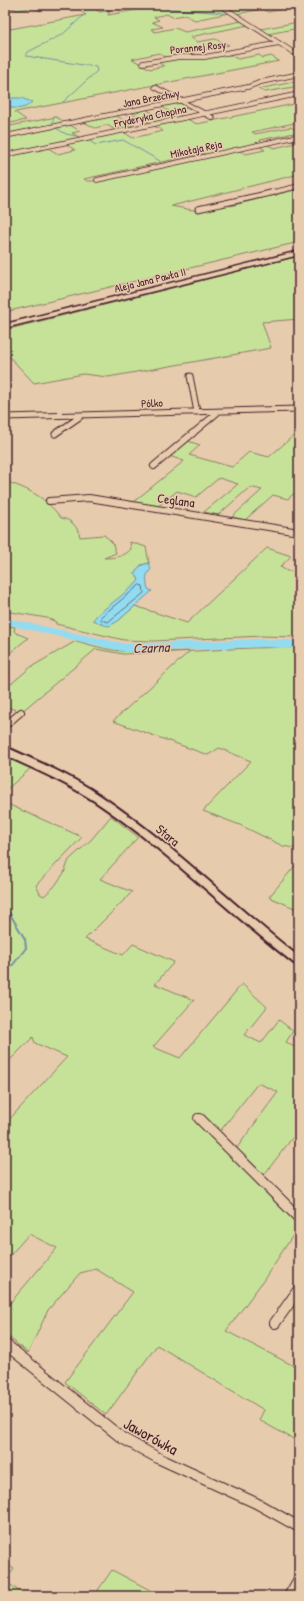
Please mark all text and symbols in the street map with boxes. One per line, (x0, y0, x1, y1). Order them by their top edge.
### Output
street label: Porannej Rosy (169, 37, 227, 57)
street label: Jana Brzechwy (121, 86, 181, 110)
street label: Fryderyka Chopina (112, 101, 188, 131)
street label: Mikołaja Reja (169, 137, 224, 161)
street label: Aleja Jana Pawła II (113, 264, 187, 296)
street label: Pólko (141, 396, 164, 410)
street label: Ceglana (156, 488, 196, 512)
water label: Czarna (132, 637, 171, 657)
street label: Stara (152, 820, 184, 850)
street label: Jaworówka (120, 1412, 182, 1460)

